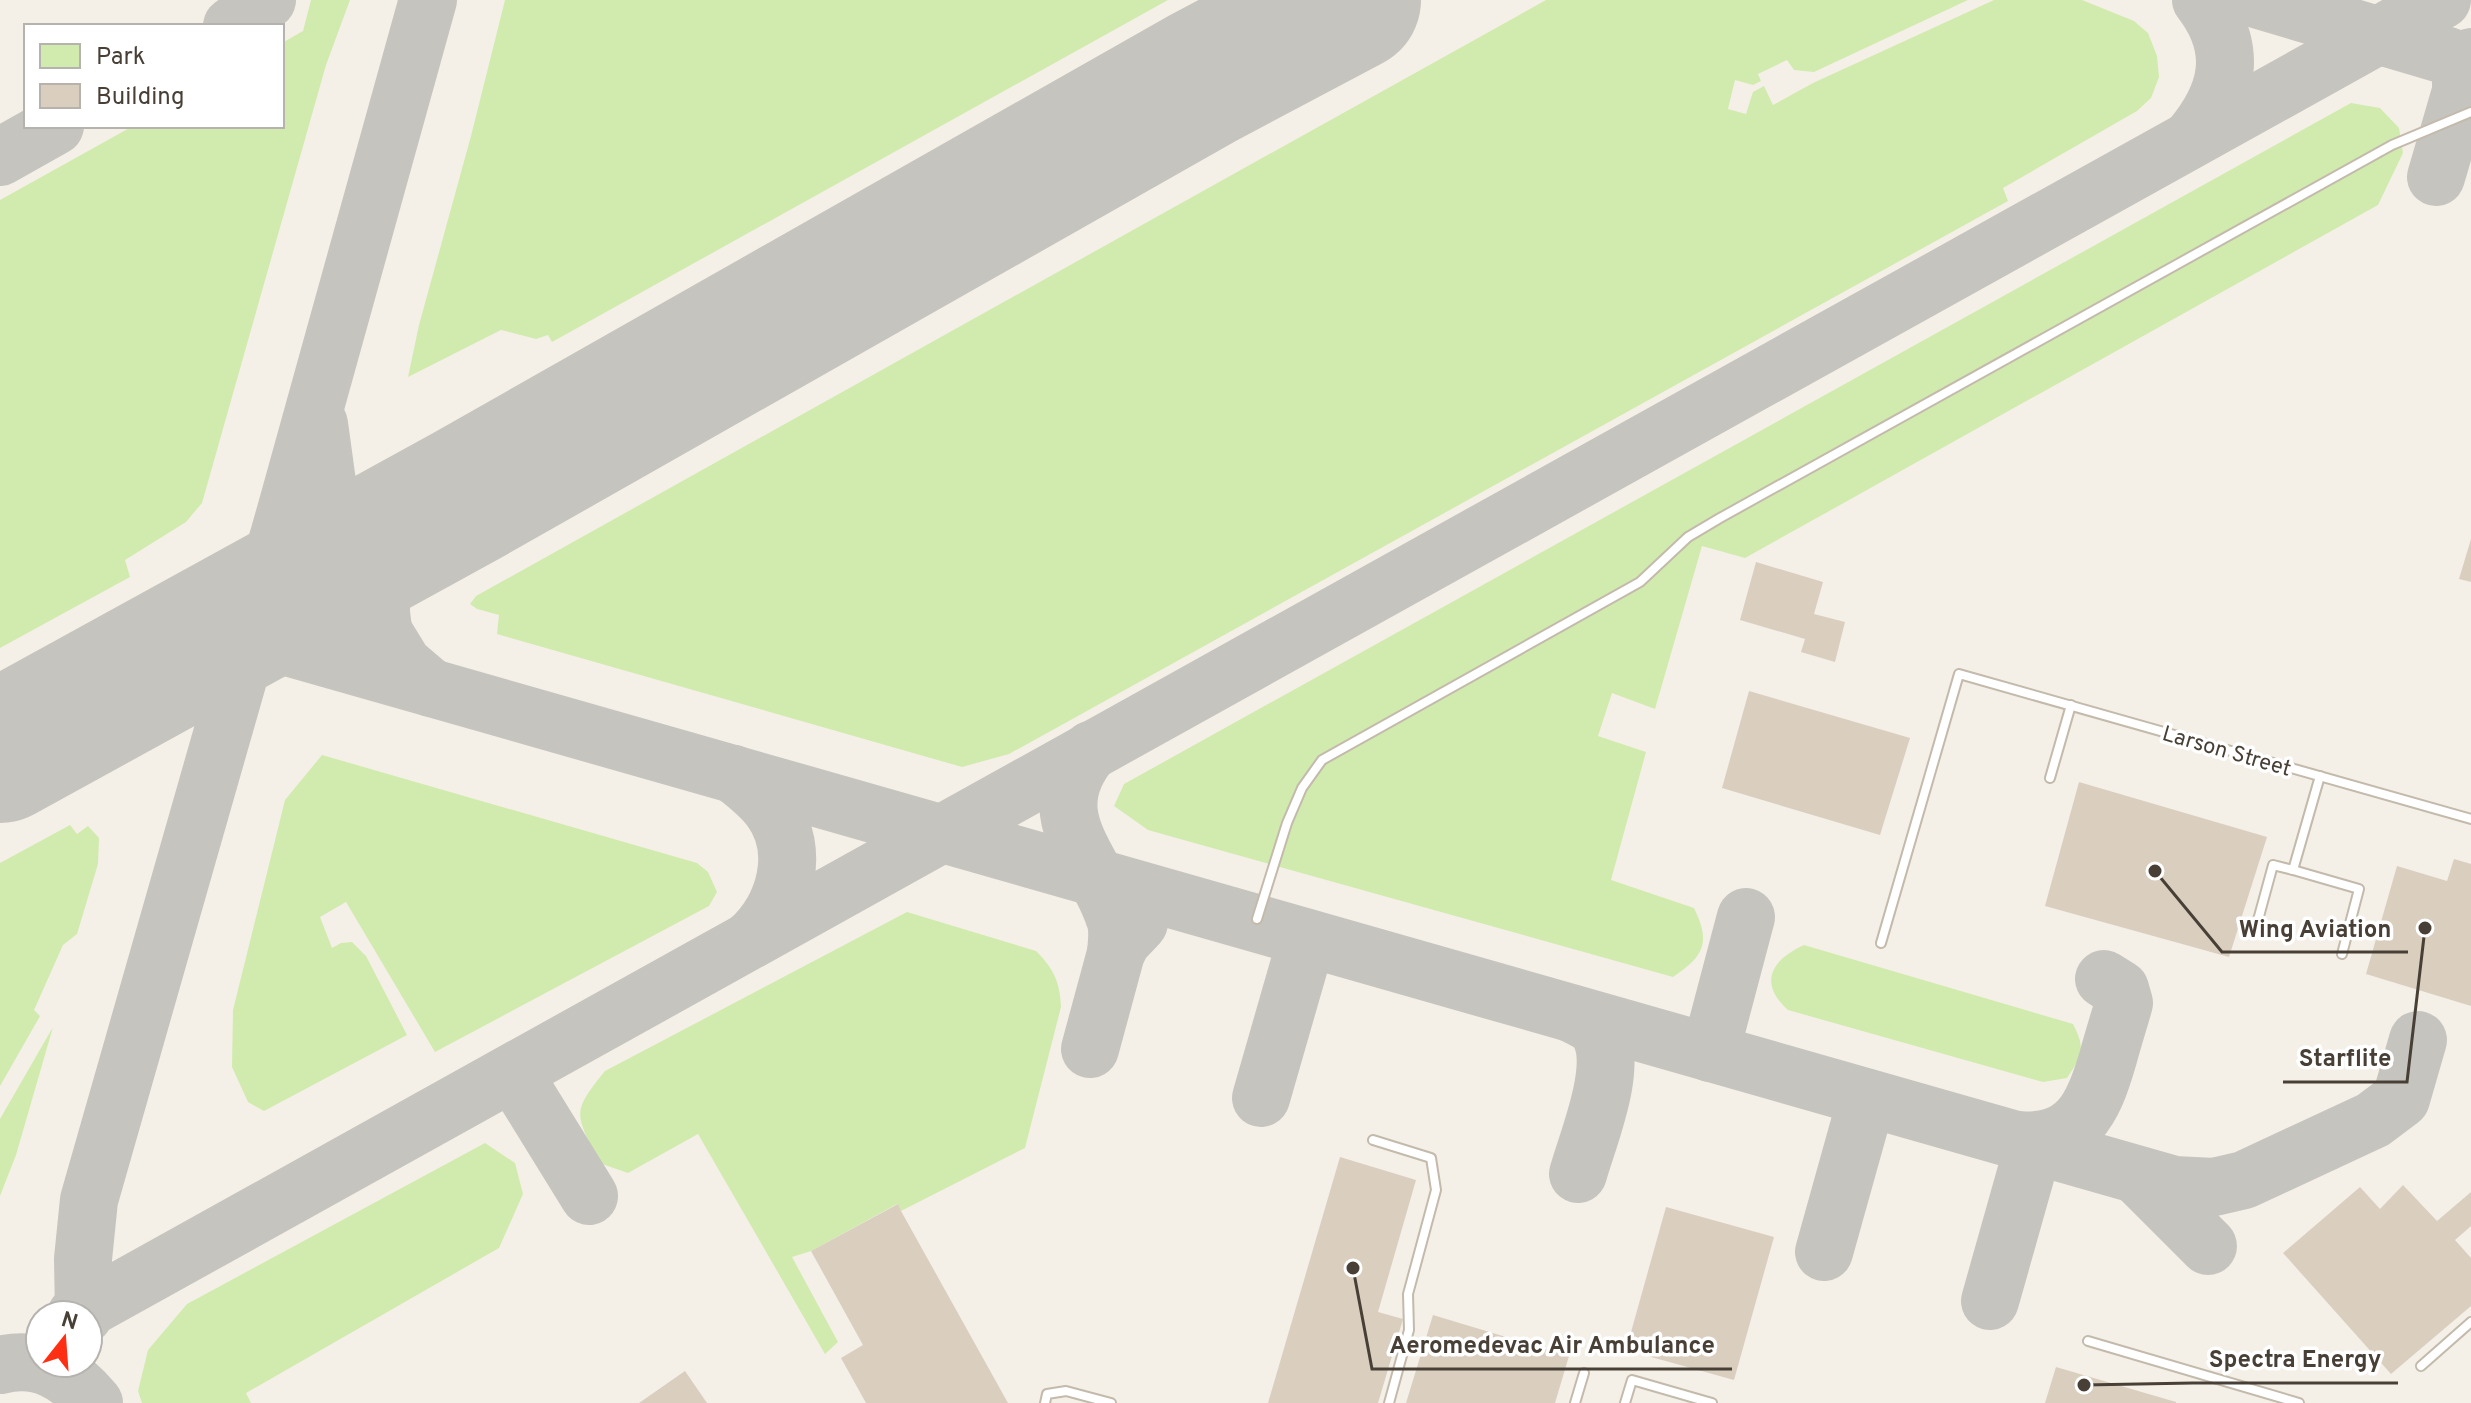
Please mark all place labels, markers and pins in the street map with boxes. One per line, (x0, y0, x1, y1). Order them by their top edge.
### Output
callout: Wing Aviation (2222, 904, 2408, 952)
callout: Starflite (2283, 1034, 2407, 1082)
callout: Aeromedevac Air Ambulance (1372, 1321, 1732, 1369)
callout: Spectra Energy (2193, 1335, 2398, 1383)

